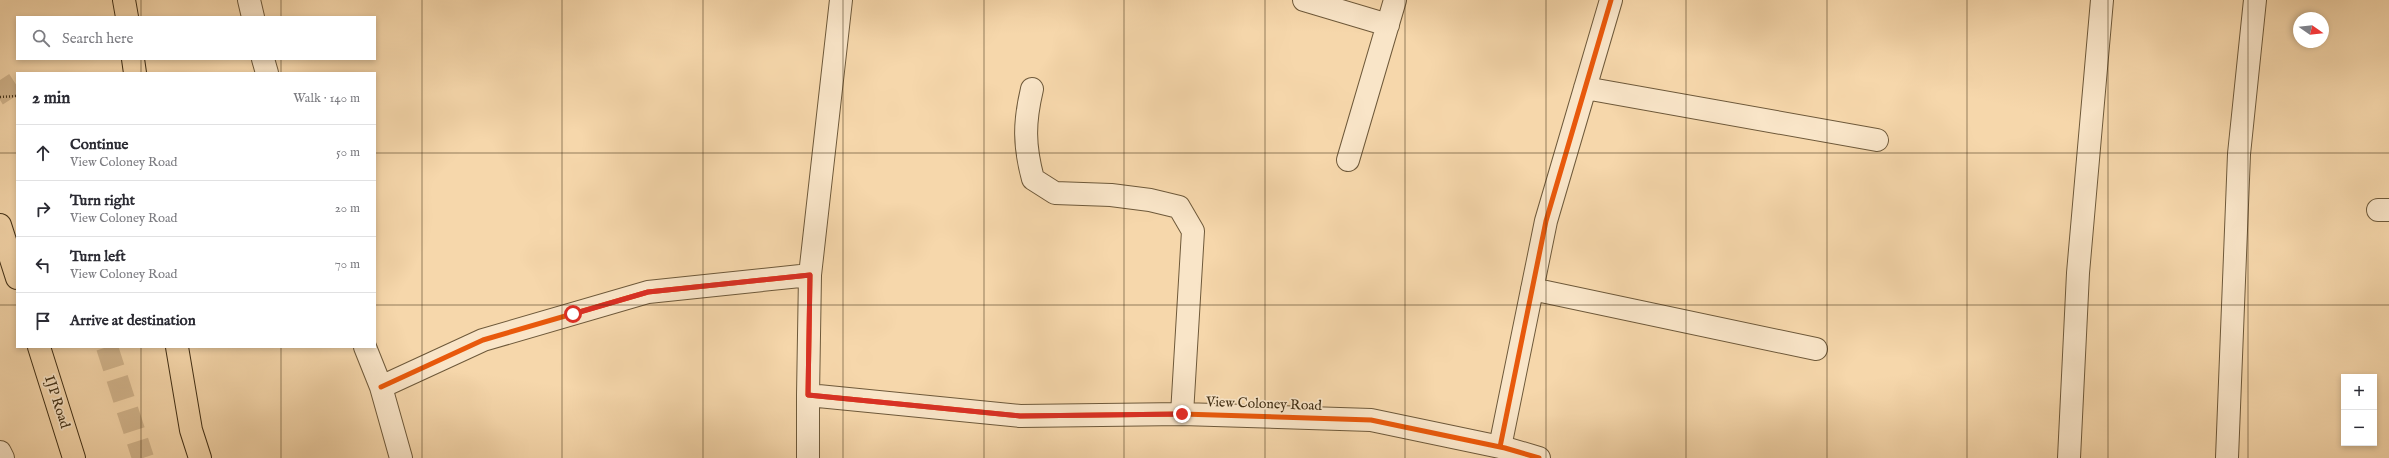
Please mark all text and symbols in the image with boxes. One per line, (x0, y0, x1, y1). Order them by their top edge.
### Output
north arrow (2293, 12, 2329, 48)
search box (16, 16, 376, 60)
icon: search (30, 27, 52, 49)
text: Search here (62, 29, 133, 48)
text: 2 min (32, 88, 70, 109)
text: Walk · 140 m (293, 90, 360, 107)
text: Continue (70, 135, 128, 154)
icon: ahead (32, 142, 54, 164)
text: 50 m (336, 144, 360, 161)
text: View Coloney Road (70, 154, 177, 171)
text: Turn right (70, 191, 135, 210)
icon: right (32, 198, 54, 220)
text: 20 m (335, 200, 360, 217)
text: View Coloney Road (70, 210, 177, 227)
text: Turn left (70, 247, 126, 266)
icon: left (32, 254, 54, 276)
text: 70 m (335, 256, 360, 273)
text: View Coloney Road (70, 266, 177, 283)
route start (564, 305, 582, 323)
icon: arrive (32, 310, 54, 332)
text: Arrive at destination (70, 311, 196, 330)
street label: IJP Road (40, 373, 74, 431)
map controls (2341, 374, 2377, 446)
button: + (2341, 374, 2377, 410)
street label: View Coloney Road (1205, 393, 1323, 415)
route end (1173, 405, 1191, 423)
button: − (2341, 410, 2377, 446)

